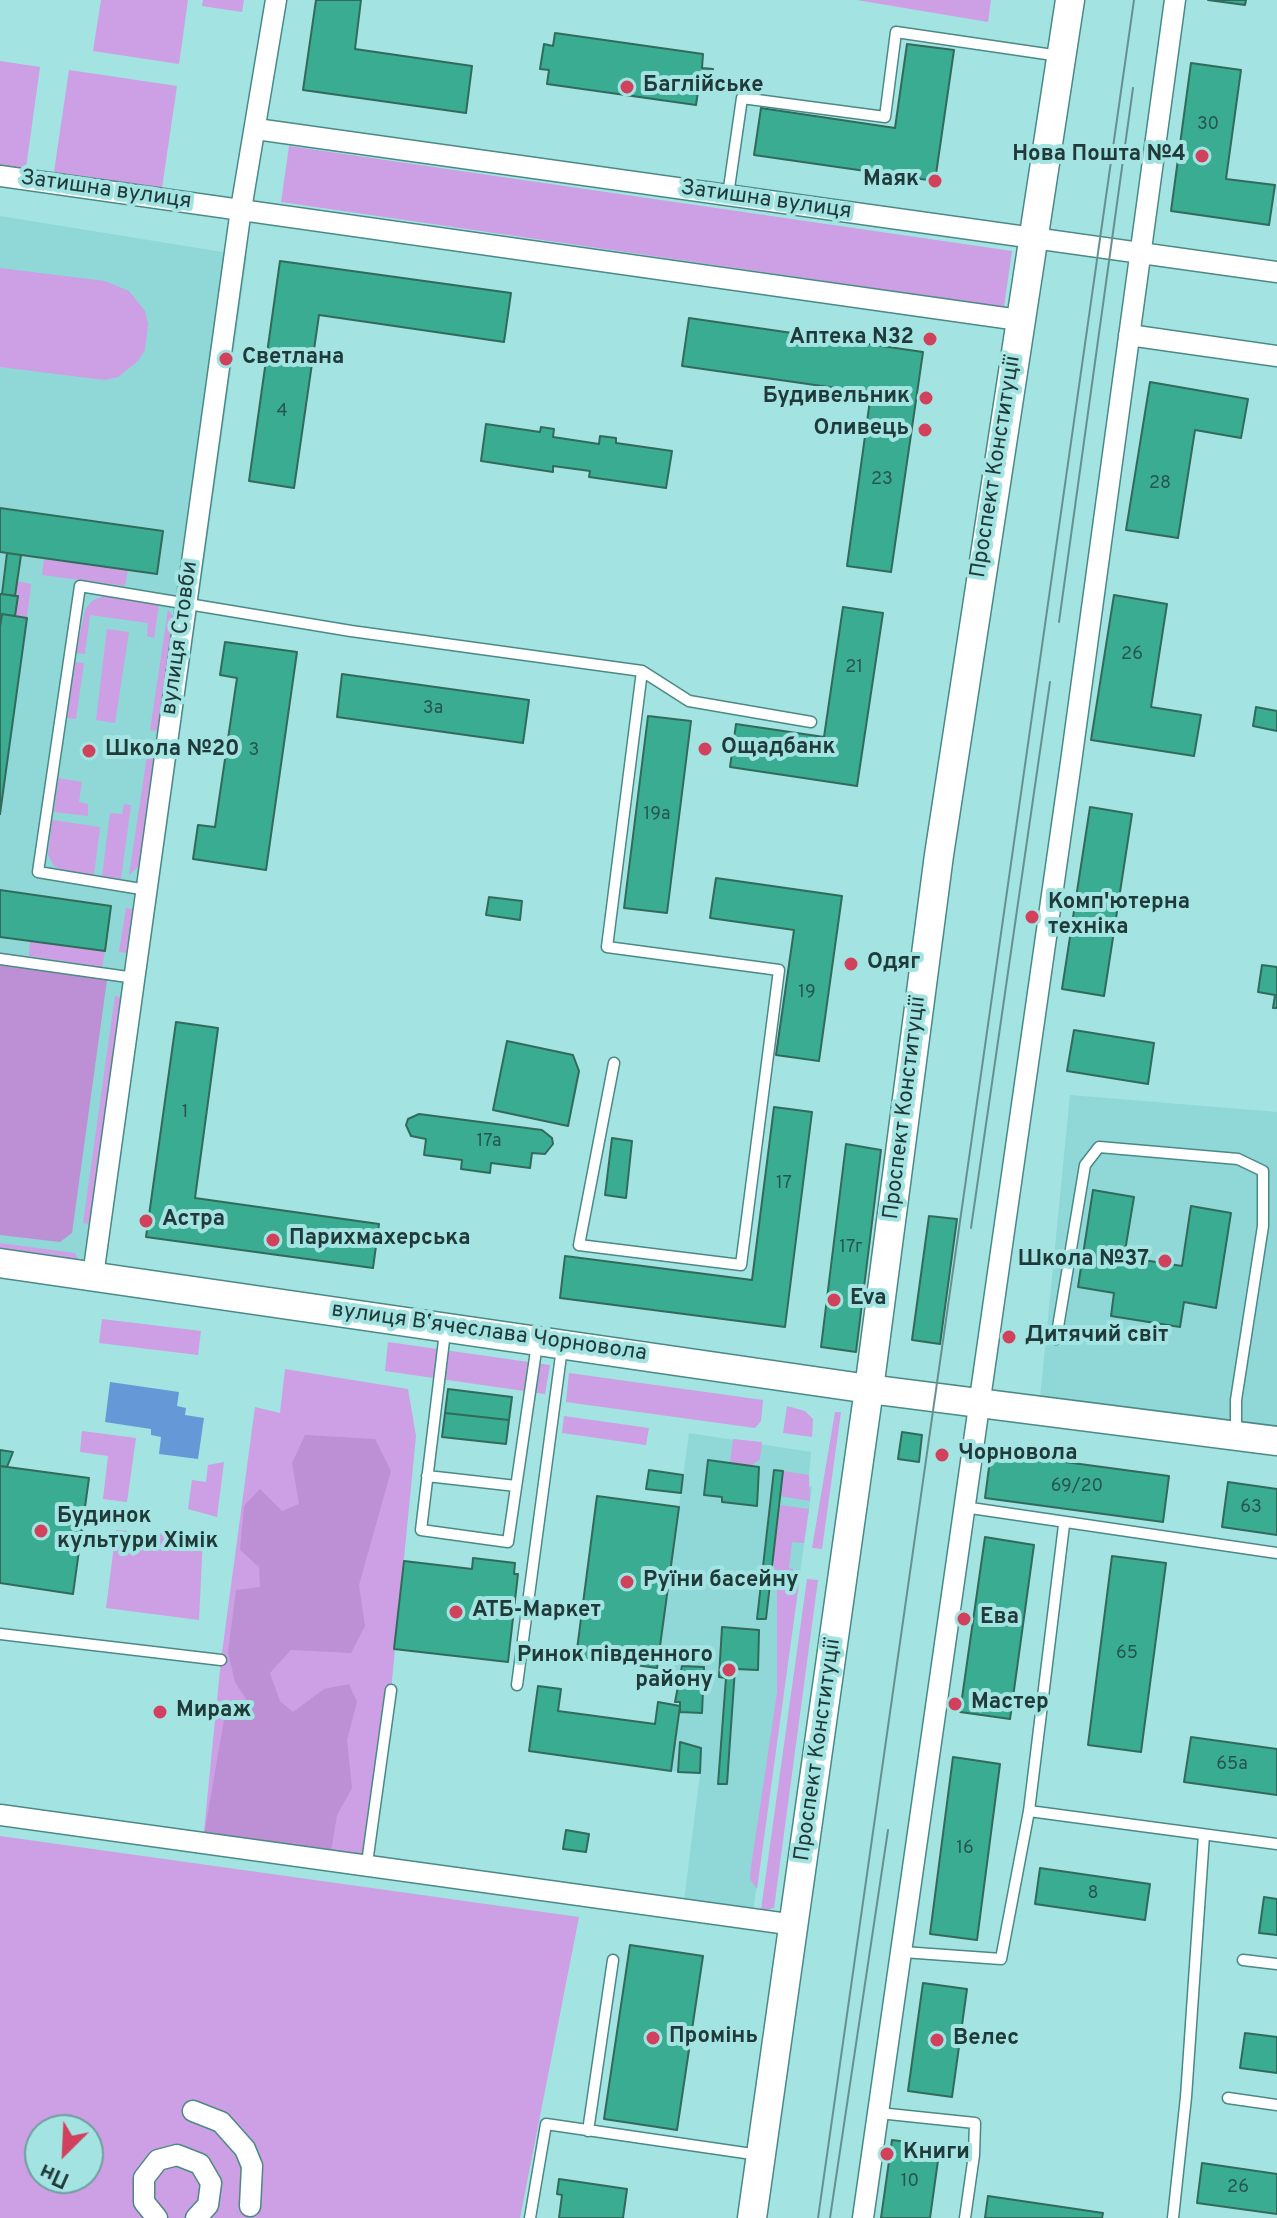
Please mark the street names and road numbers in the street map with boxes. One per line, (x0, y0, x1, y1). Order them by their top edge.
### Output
street label: Затишна вулиця (19, 166, 193, 216)
street label: Затишна вулиця (679, 176, 853, 226)
street label: Проспект Конституції (966, 354, 1028, 580)
street label: вулиця Стовби (157, 559, 205, 717)
street label: Проспект Конституції (879, 995, 933, 1221)
street label: вулиця Вʼячеслава Чорновола (330, 1298, 648, 1368)
street label: Проспект Конституції (790, 1637, 848, 1863)

